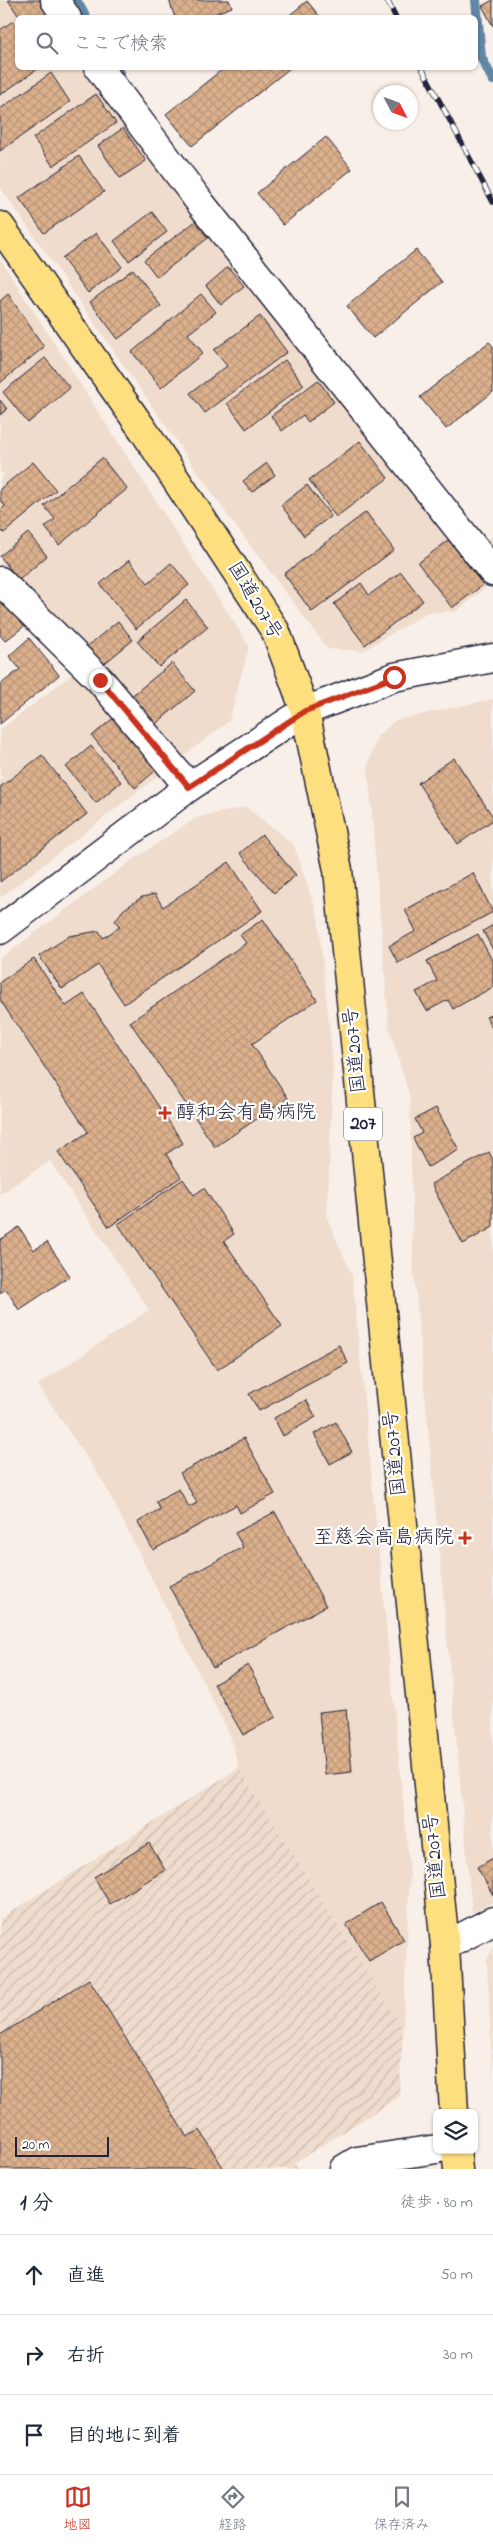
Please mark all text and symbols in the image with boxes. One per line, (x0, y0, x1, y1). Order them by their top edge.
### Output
search box (15, 15, 478, 70)
icon: search (33, 29, 61, 57)
text: ここで検索 (73, 31, 168, 58)
north arrow (373, 85, 418, 130)
street label: 国道207号 (219, 556, 289, 646)
route start (383, 666, 406, 689)
route end (89, 669, 112, 692)
street label: 国道207号 (337, 1005, 375, 1095)
place label: 醇和会有島病院 (176, 1099, 316, 1128)
marker: 醇和会有島病院 (158, 1106, 172, 1120)
road number: 207 (344, 1108, 382, 1140)
street label: 国道207号 (377, 1408, 415, 1498)
place label: 至慈会高島病院 (314, 1524, 454, 1553)
marker: 至慈会高島病院 (458, 1531, 472, 1545)
street label: 国道207号 (417, 1811, 455, 1901)
map controls (433, 2109, 478, 2154)
button: layers (433, 2109, 478, 2154)
scale bar (15, 2134, 109, 2157)
text: 20 m (22, 2135, 49, 2156)
text: 1 分 (20, 2189, 53, 2219)
text: 徒歩 · 80 m (400, 2191, 473, 2215)
icon: ahead (20, 2261, 48, 2289)
text: 直進 (67, 2263, 105, 2290)
text: 50 m (441, 2263, 473, 2287)
icon: right (20, 2341, 48, 2369)
text: 右折 (67, 2343, 105, 2370)
text: 30 m (443, 2343, 473, 2367)
icon: arrive (20, 2421, 48, 2449)
text: 目的地に到着 (67, 2423, 181, 2450)
tab: 地図 (64, 2483, 92, 2536)
tab: 経路 (219, 2483, 247, 2536)
tab: 保存済み (374, 2483, 430, 2536)

